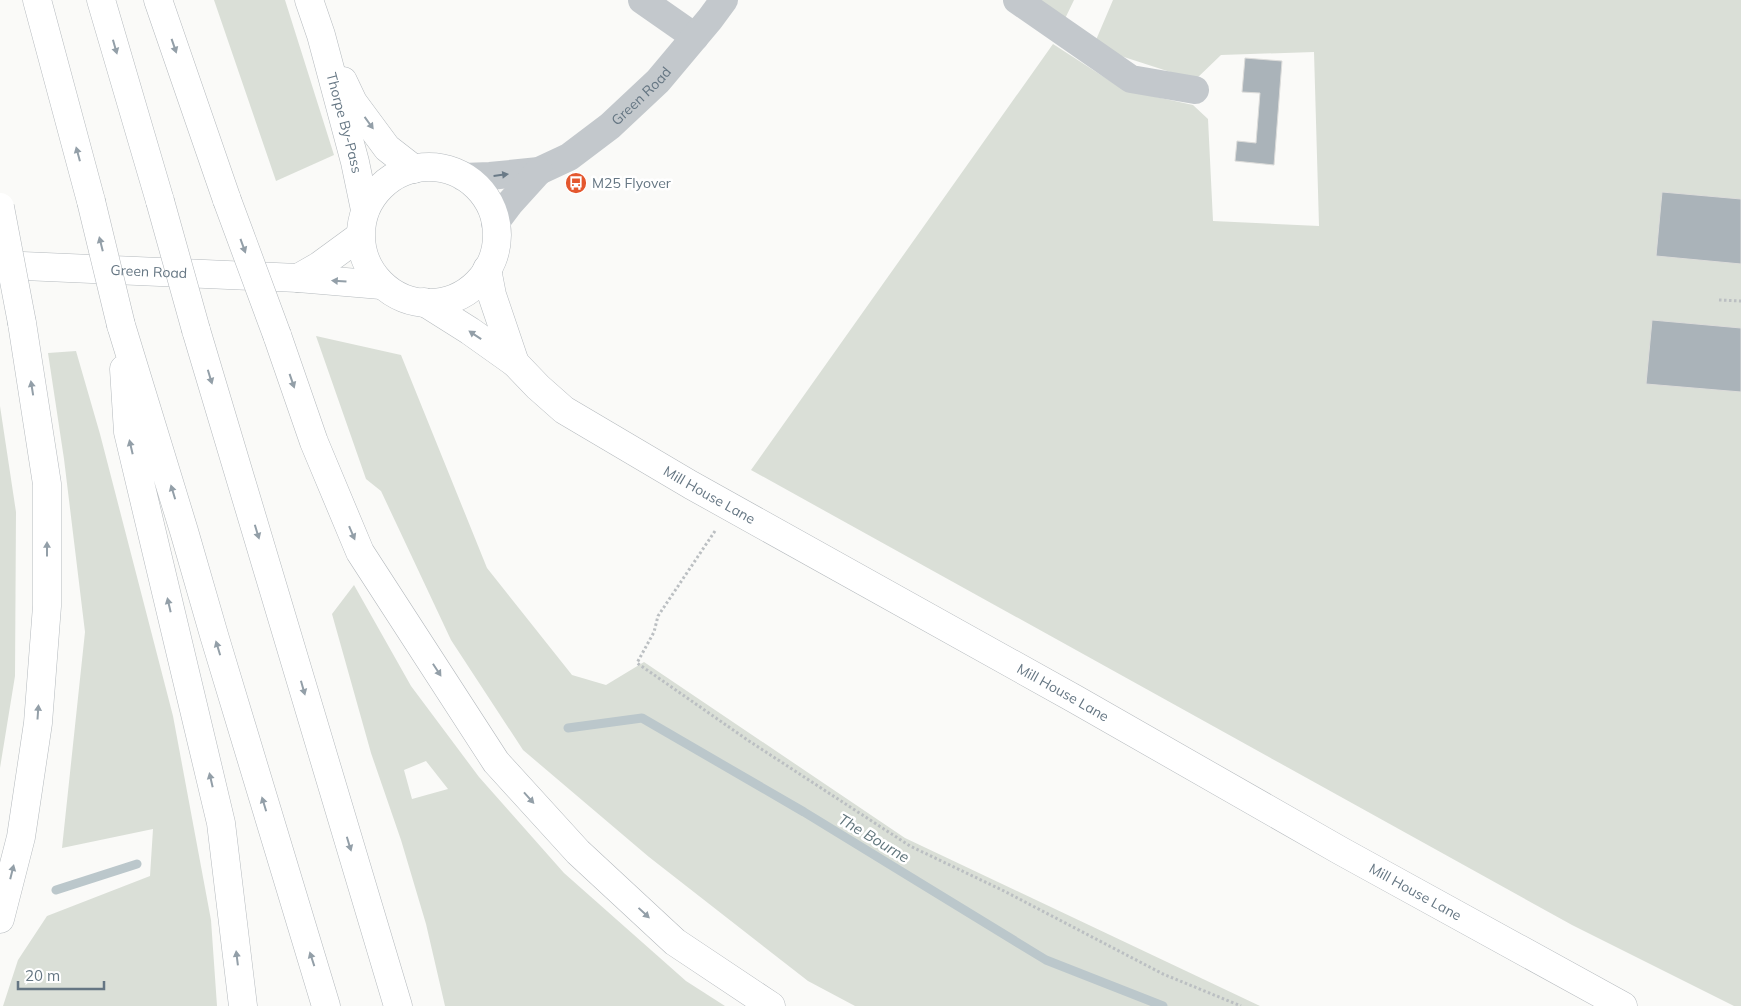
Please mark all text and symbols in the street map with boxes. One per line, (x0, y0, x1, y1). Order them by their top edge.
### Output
one-way arrow (111, 39, 119, 54)
one-way arrow (170, 39, 178, 54)
street label: Green Road (607, 63, 675, 129)
street label: Thorpe By-Pass (322, 71, 366, 175)
one-way arrow (364, 117, 374, 130)
one-way arrow (74, 146, 82, 161)
one-way arrow (493, 171, 509, 179)
bus stop icon: M25 Flyover (564, 171, 588, 195)
place label: M25 Flyover (592, 174, 672, 192)
one-way arrow (97, 236, 105, 251)
one-way arrow (240, 238, 248, 253)
street label: Green Road (110, 261, 188, 282)
one-way arrow (331, 277, 347, 285)
one-way arrow (468, 330, 482, 340)
one-way arrow (206, 369, 214, 384)
one-way arrow (289, 374, 297, 389)
one-way arrow (28, 380, 36, 396)
one-way arrow (127, 439, 135, 454)
street label: Mill House Lane (660, 462, 759, 528)
one-way arrow (168, 485, 176, 500)
one-way arrow (253, 525, 261, 540)
one-way arrow (348, 525, 356, 540)
one-way arrow (43, 541, 51, 557)
one-way arrow (165, 597, 173, 612)
one-way arrow (213, 641, 221, 656)
street label: Mill House Lane (1014, 660, 1112, 726)
one-way arrow (432, 664, 442, 677)
one-way arrow (300, 680, 308, 695)
one-way arrow (35, 703, 43, 719)
one-way arrow (206, 772, 214, 787)
one-way arrow (523, 791, 535, 803)
one-way arrow (260, 796, 268, 811)
water label: The Bourne (835, 809, 913, 867)
one-way arrow (346, 836, 354, 851)
street label: Mill House Lane (1366, 859, 1465, 925)
one-way arrow (8, 864, 16, 879)
one-way arrow (637, 907, 649, 919)
one-way arrow (233, 949, 241, 965)
one-way arrow (308, 952, 316, 967)
scale bar (18, 958, 104, 990)
text: 20 m (25, 966, 60, 985)

